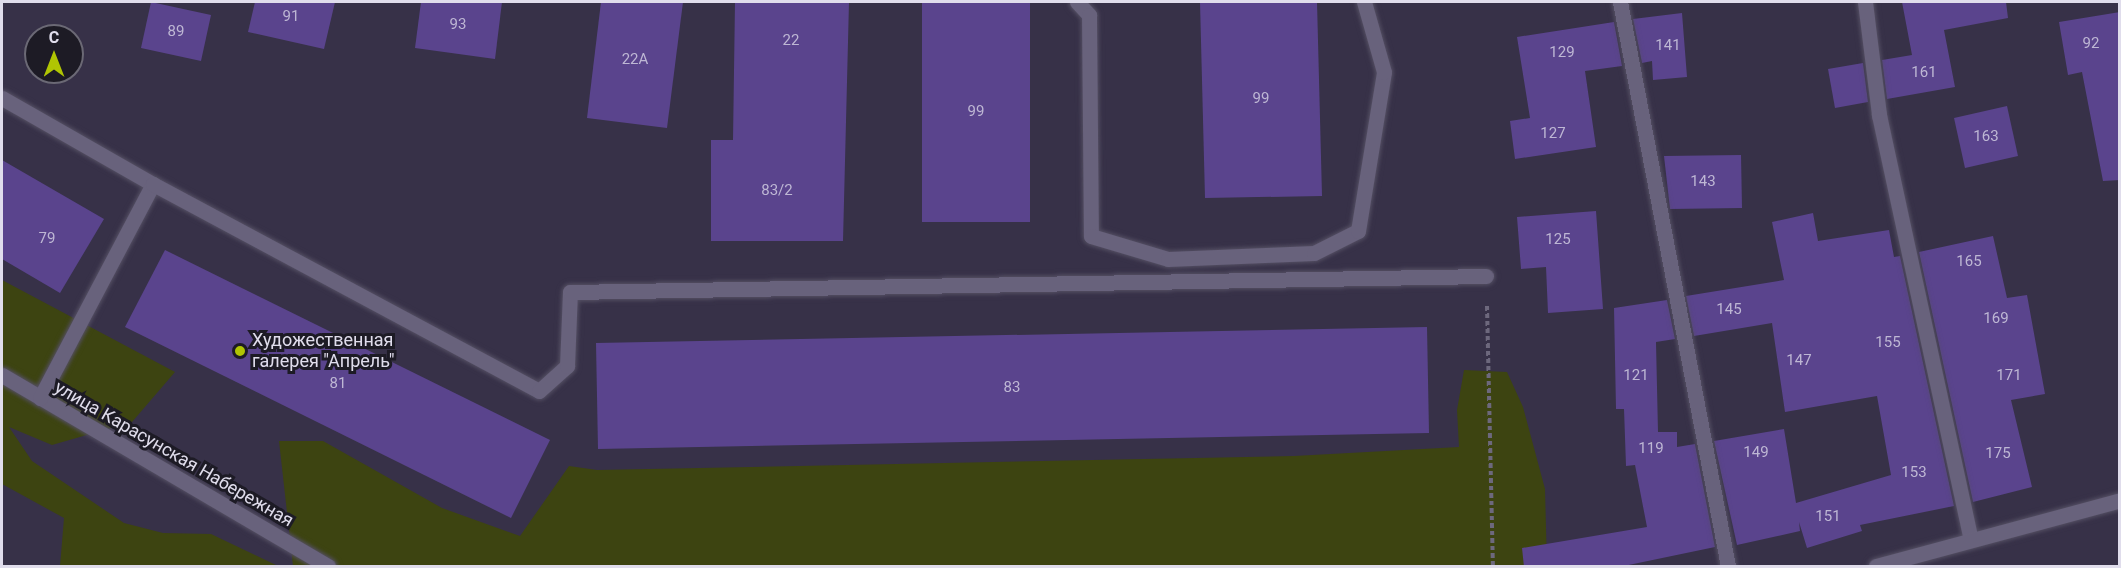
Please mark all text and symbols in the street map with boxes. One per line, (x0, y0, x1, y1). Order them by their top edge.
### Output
house number: 91 (283, 8, 299, 26)
house number: 93 (450, 16, 466, 34)
house number: 89 (168, 23, 184, 41)
north arrow (24, 24, 84, 84)
text: С (49, 28, 59, 47)
house number: 22 (783, 32, 799, 50)
house number: 92 (2083, 35, 2099, 53)
house number: 141 (1655, 37, 1681, 55)
house number: 129 (1549, 44, 1575, 62)
house number: 22А (622, 51, 648, 69)
house number: 161 (1911, 64, 1937, 82)
house number: 99 (1253, 90, 1269, 108)
house number: 99 (968, 103, 984, 121)
house number: 127 (1540, 125, 1566, 143)
house number: 163 (1973, 128, 1999, 146)
house number: 143 (1690, 173, 1716, 191)
house number: 83/2 (761, 182, 793, 200)
house number: 79 (39, 230, 55, 248)
house number: 125 (1545, 231, 1571, 249)
house number: 165 (1956, 253, 1982, 271)
house number: 145 (1716, 301, 1742, 319)
house number: 169 (1983, 310, 2009, 328)
place label: Художественная галерея "Апрель" (252, 330, 395, 372)
house number: 155 (1875, 334, 1901, 352)
marker: Художественная галерея "Апрель" (233, 344, 247, 358)
house number: 147 (1786, 352, 1812, 370)
house number: 121 (1623, 367, 1649, 385)
house number: 171 (1996, 367, 2022, 385)
house number: 81 (330, 375, 346, 393)
street label: улица Карасунская Набережная (51, 377, 297, 531)
house number: 83 (1004, 379, 1020, 397)
house number: 119 (1638, 440, 1664, 458)
house number: 149 (1743, 444, 1769, 462)
house number: 175 (1985, 445, 2011, 463)
house number: 153 (1901, 464, 1927, 482)
house number: 151 (1815, 508, 1841, 526)

